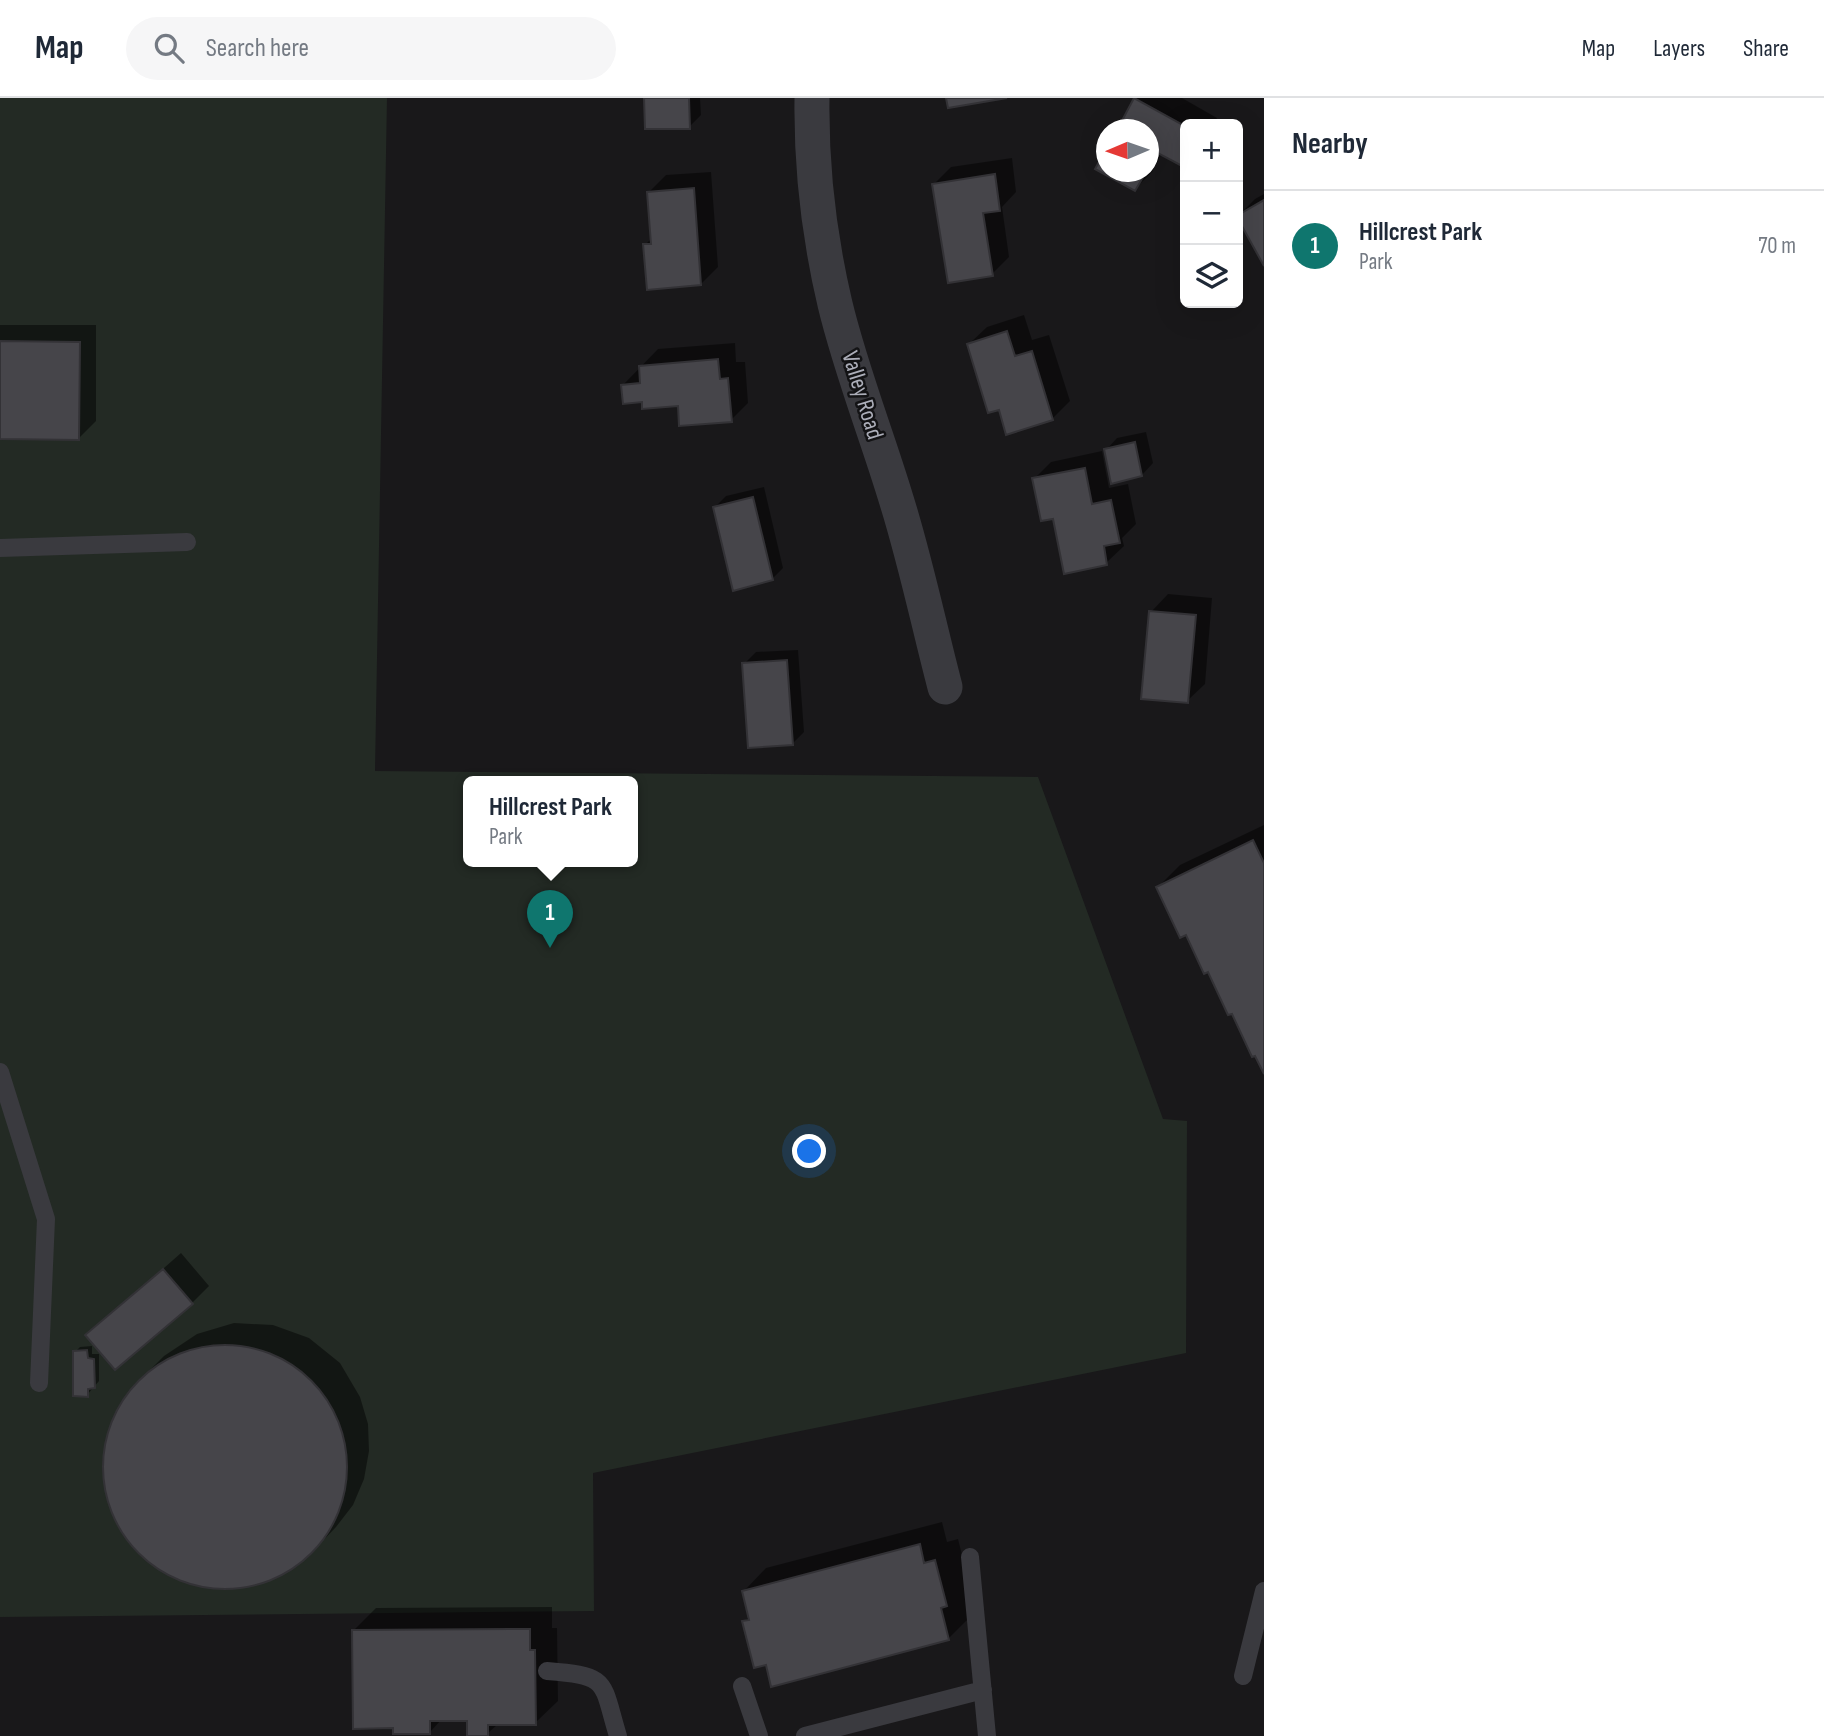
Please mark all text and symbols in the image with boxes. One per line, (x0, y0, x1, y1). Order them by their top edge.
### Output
search box (126, 17, 616, 80)
text: Map (35, 28, 84, 68)
icon: search (150, 29, 188, 67)
text: Search here (206, 33, 309, 64)
text: Map (1582, 34, 1615, 63)
text: Layers (1653, 34, 1705, 63)
text: Share (1743, 34, 1789, 63)
north arrow (1096, 119, 1159, 182)
map controls (1180, 119, 1243, 308)
button: + (1180, 119, 1243, 182)
text: Nearby (1292, 126, 1368, 162)
button: − (1180, 182, 1243, 245)
text: Hillcrest Park (1359, 217, 1482, 248)
text: 1 (1310, 232, 1320, 260)
text: 70 m (1758, 232, 1796, 260)
button: layers (1180, 245, 1243, 308)
text: Park (1359, 248, 1393, 276)
street label: Valley Road (835, 347, 890, 443)
popup (463, 776, 638, 867)
text: Hillcrest Park (489, 792, 612, 823)
text: Park (489, 823, 523, 851)
pin: 1 (527, 890, 573, 948)
your location (792, 1134, 826, 1168)

